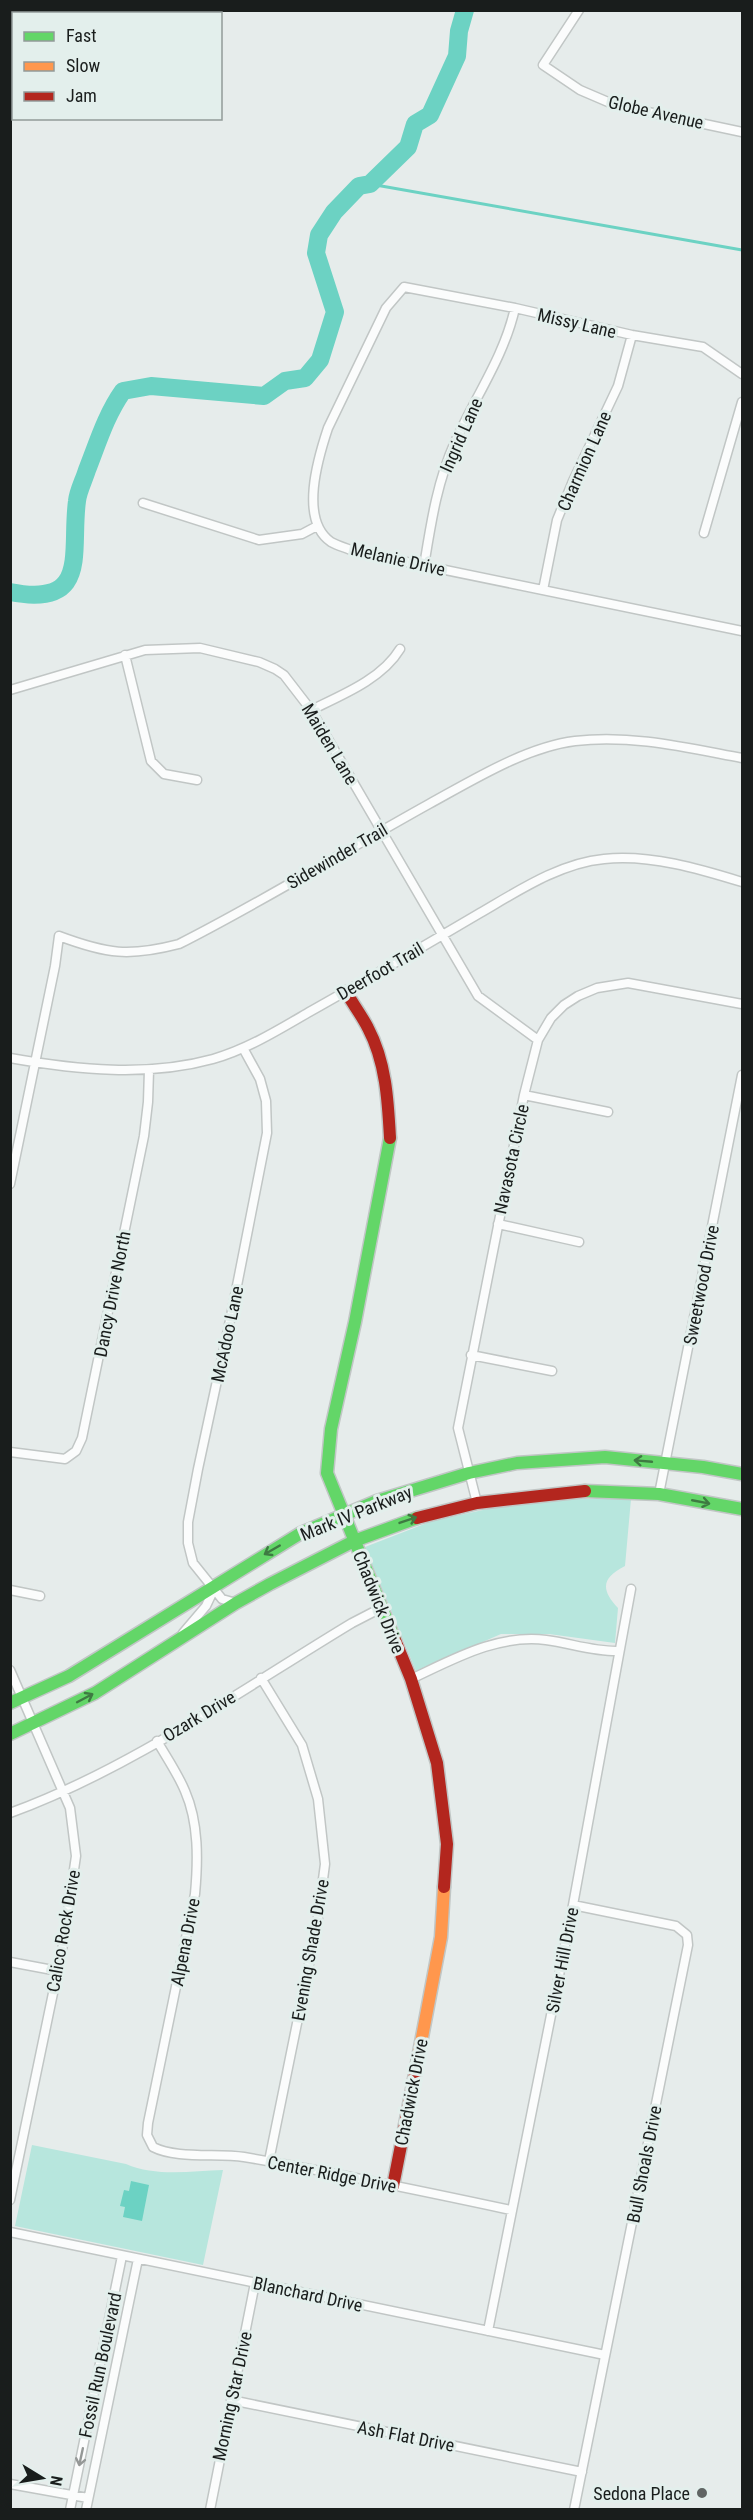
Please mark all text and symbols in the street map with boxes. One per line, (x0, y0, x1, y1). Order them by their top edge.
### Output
legend (12, 12, 222, 120)
text: Fast (66, 25, 97, 46)
text: Slow (66, 55, 101, 76)
text: Jam (66, 85, 97, 106)
street label: Globe Avenue (606, 91, 706, 133)
street label: Missy Lane (536, 304, 618, 342)
street label: Ingrid Lane (435, 395, 487, 475)
street label: Charmion Lane (553, 408, 615, 514)
street label: Melanie Drive (349, 538, 447, 580)
street label: Maiden Lane (298, 700, 362, 788)
street label: Sidewinder Trail (283, 819, 391, 893)
street label: Deerfoot Trail (333, 938, 427, 1004)
street label: Navasota Circle (489, 1102, 533, 1216)
street label: Sweetwood Drive (679, 1223, 723, 1347)
street label: Dancy Drive North (90, 1229, 134, 1359)
street label: McAdoo Lane (207, 1284, 247, 1384)
one-way arrow (634, 1455, 653, 1466)
street label: Mark IV Parkway (297, 1481, 415, 1545)
one-way arrow (691, 1497, 710, 1508)
one-way arrow (399, 1514, 417, 1525)
one-way arrow (264, 1544, 281, 1556)
street label: Chadwick Drive (349, 1548, 409, 1656)
street label: Ozark Drive (159, 1686, 239, 1746)
one-way arrow (75, 1692, 93, 1703)
street label: Calico Rock Drive (42, 1868, 84, 1994)
street label: Evening Shade Drive (287, 1878, 333, 2022)
street label: Alpena Drive (166, 1896, 204, 1988)
street label: Silver Hill Drive (541, 1906, 583, 2014)
street label: Chadwick Drive (390, 2037, 432, 2147)
street label: Bull Shoals Drive (622, 2104, 666, 2224)
street label: Center Ridge Drive (266, 2151, 398, 2197)
street label: Blanchard Drive (251, 2272, 365, 2316)
street label: Fossil Run Boulevard (74, 2290, 126, 2440)
street label: Morning Star Drive (208, 2329, 256, 2463)
street label: Ash Flat Drive (356, 2416, 456, 2456)
one-way arrow (74, 2447, 86, 2466)
north arrow (12, 2448, 72, 2508)
text: N (46, 2474, 66, 2487)
place label: Sedona Place (593, 2483, 690, 2504)
marker: Sedona Place (695, 2486, 709, 2500)

